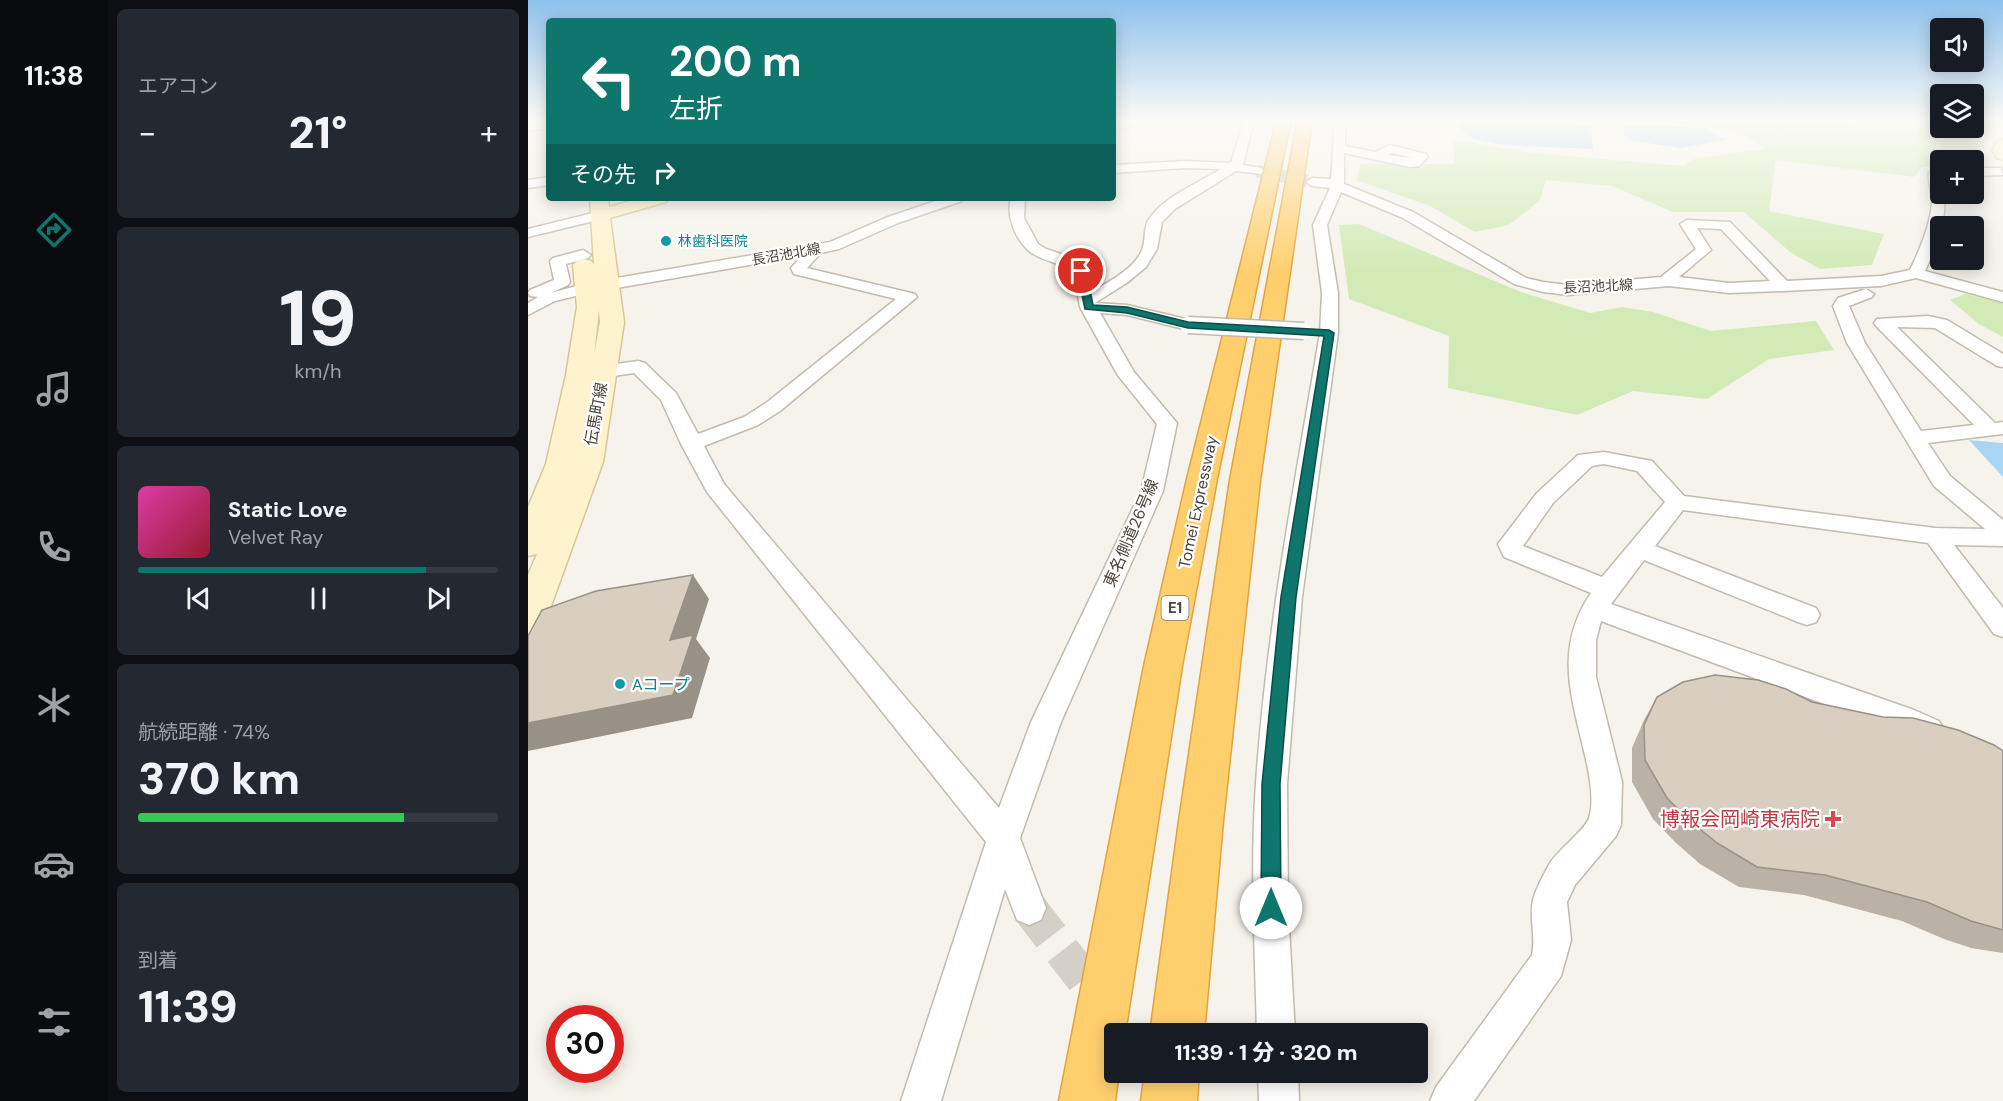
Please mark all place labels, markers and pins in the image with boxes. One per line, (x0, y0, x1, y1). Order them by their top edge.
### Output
place label: 林歯科医院 (678, 232, 748, 250)
marker: 林歯科医院 (659, 234, 673, 248)
pin (1055, 245, 1106, 296)
place label: Aコープ (632, 674, 690, 695)
marker: Aコープ (613, 677, 627, 691)
place label: 博報会岡崎東病院 (1660, 806, 1820, 832)
marker: 博報会岡崎東病院 (1824, 810, 1842, 828)

